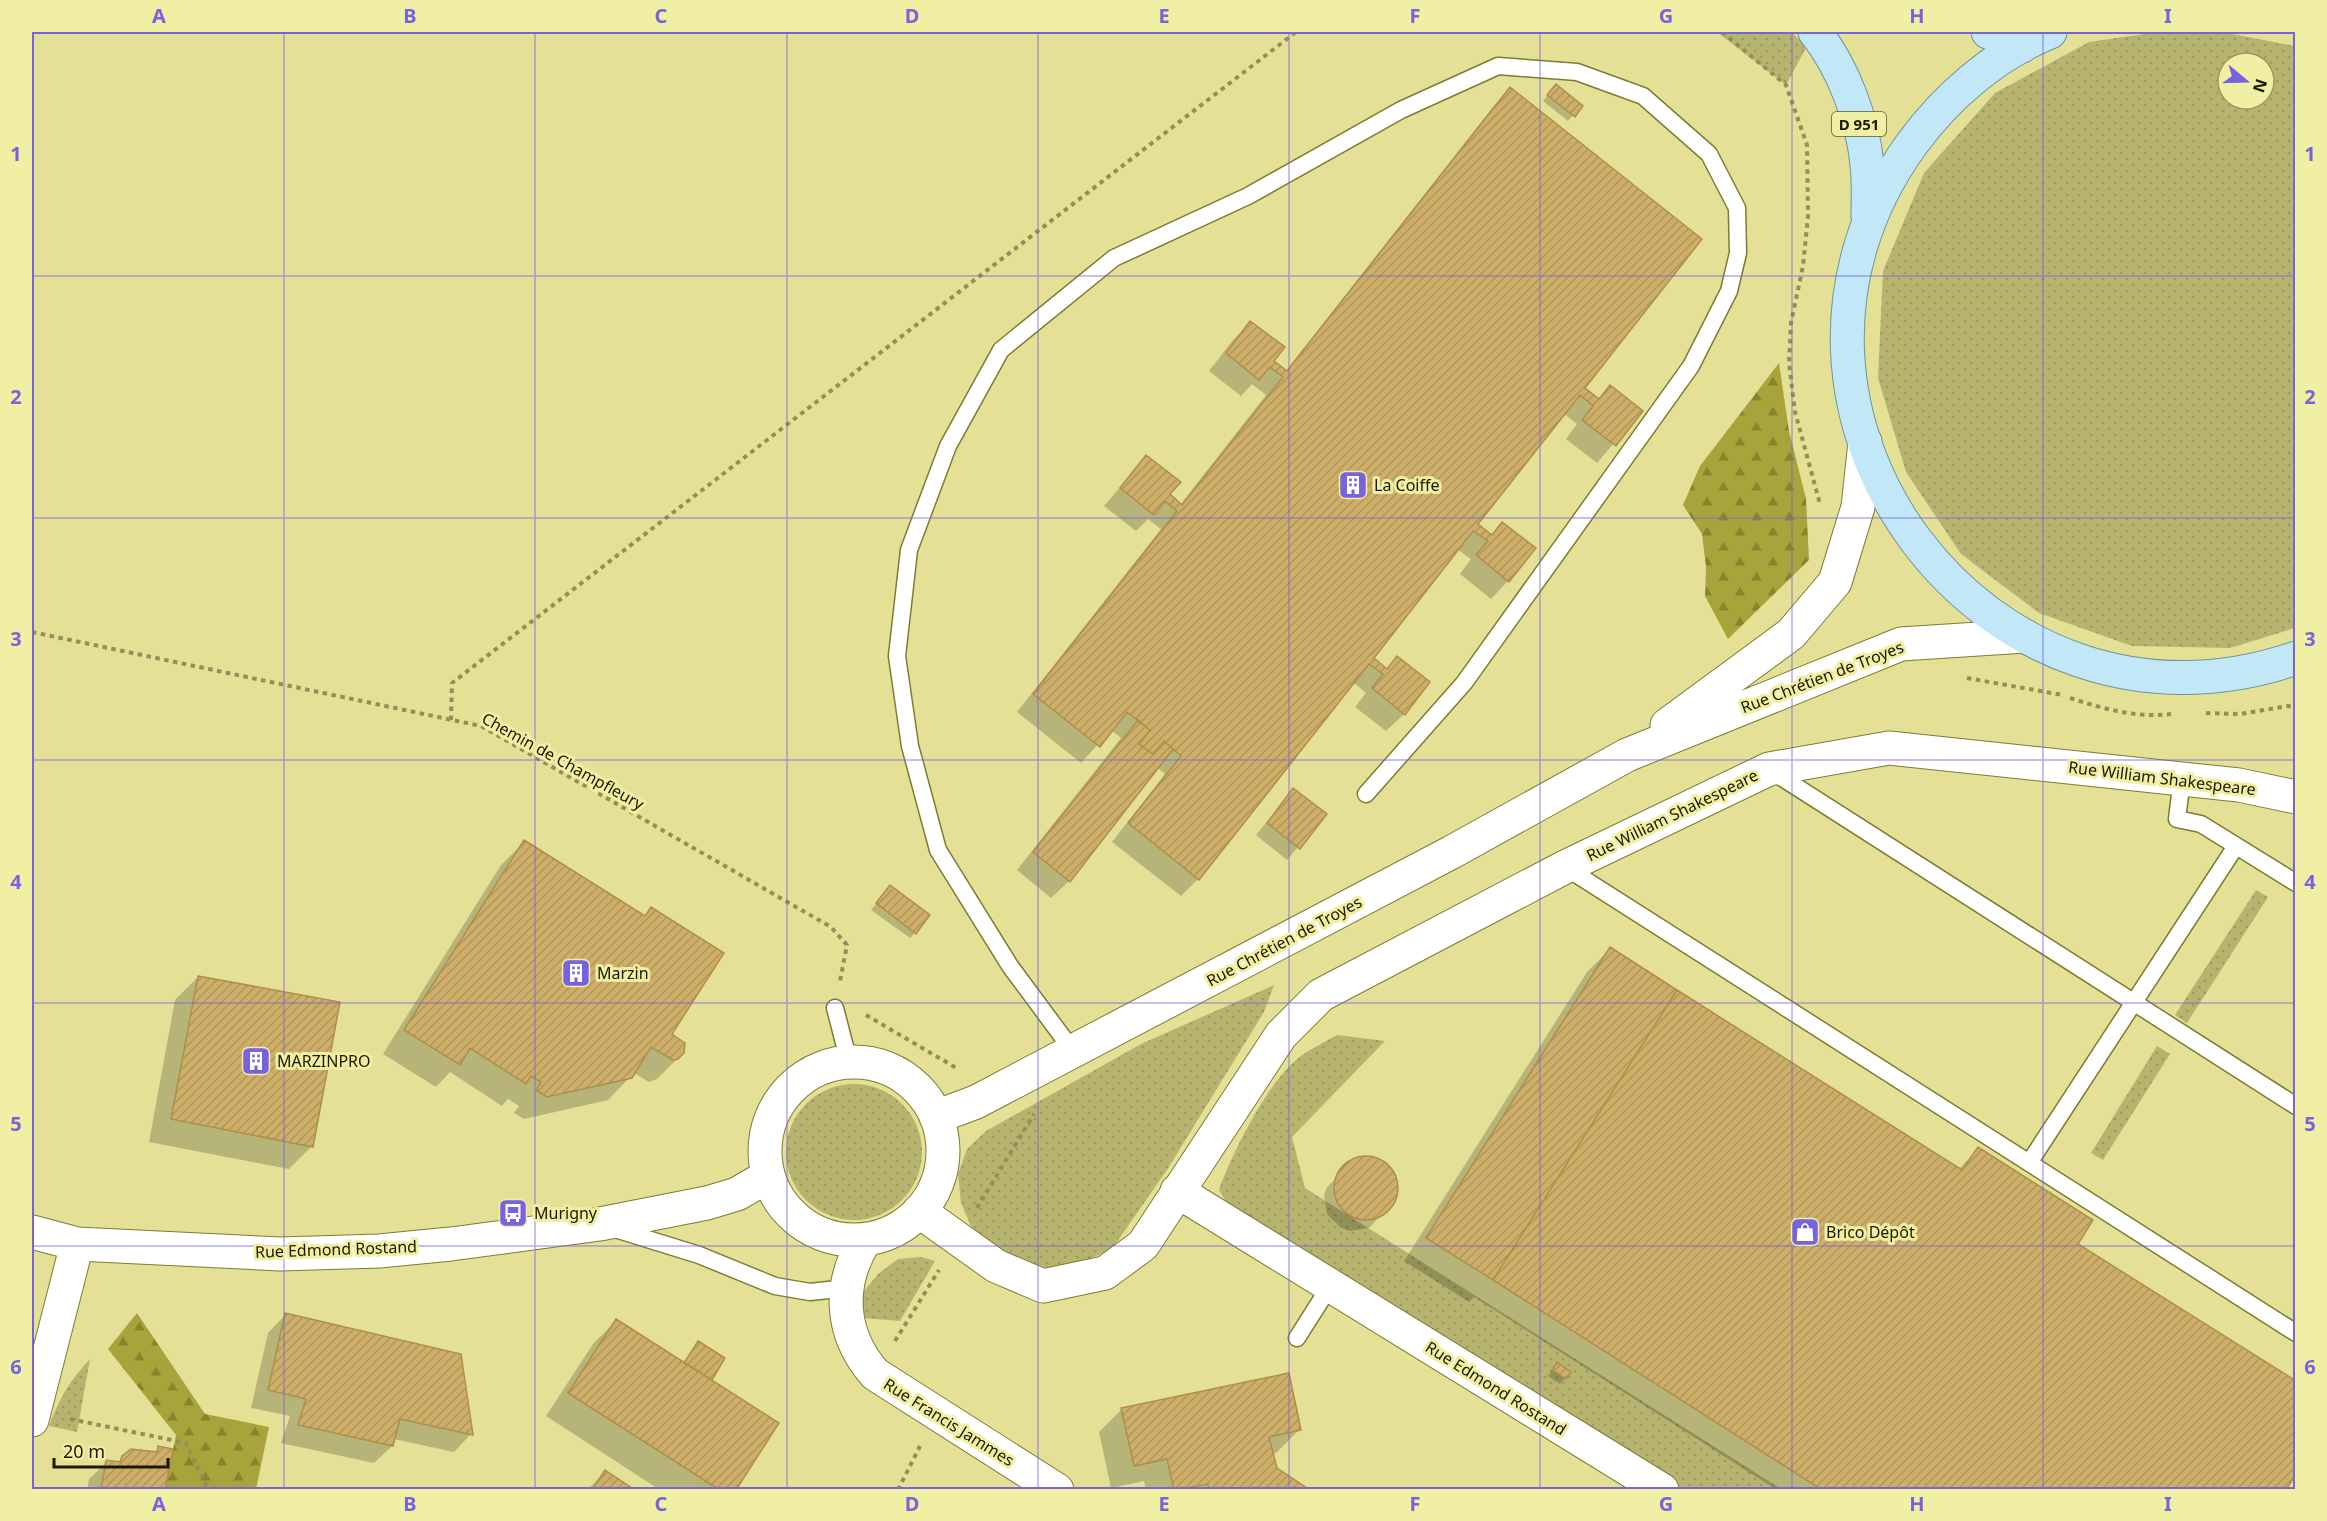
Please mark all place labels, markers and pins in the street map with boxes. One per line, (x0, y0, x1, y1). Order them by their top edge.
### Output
building icon: La Coiffe (1337, 469, 1369, 501)
place label: La Coiffe (1374, 474, 1439, 496)
building icon: Marzin (560, 957, 592, 989)
place label: Marzin (597, 962, 649, 984)
building icon: MARZINPRO (240, 1045, 272, 1077)
place label: MARZINPRO (277, 1050, 371, 1072)
bus stop icon: Murigny (497, 1197, 529, 1229)
place label: Murigny (534, 1202, 598, 1224)
shop icon: Brico Dépôt (1789, 1216, 1821, 1248)
place label: Brico Dépôt (1826, 1221, 1915, 1243)

